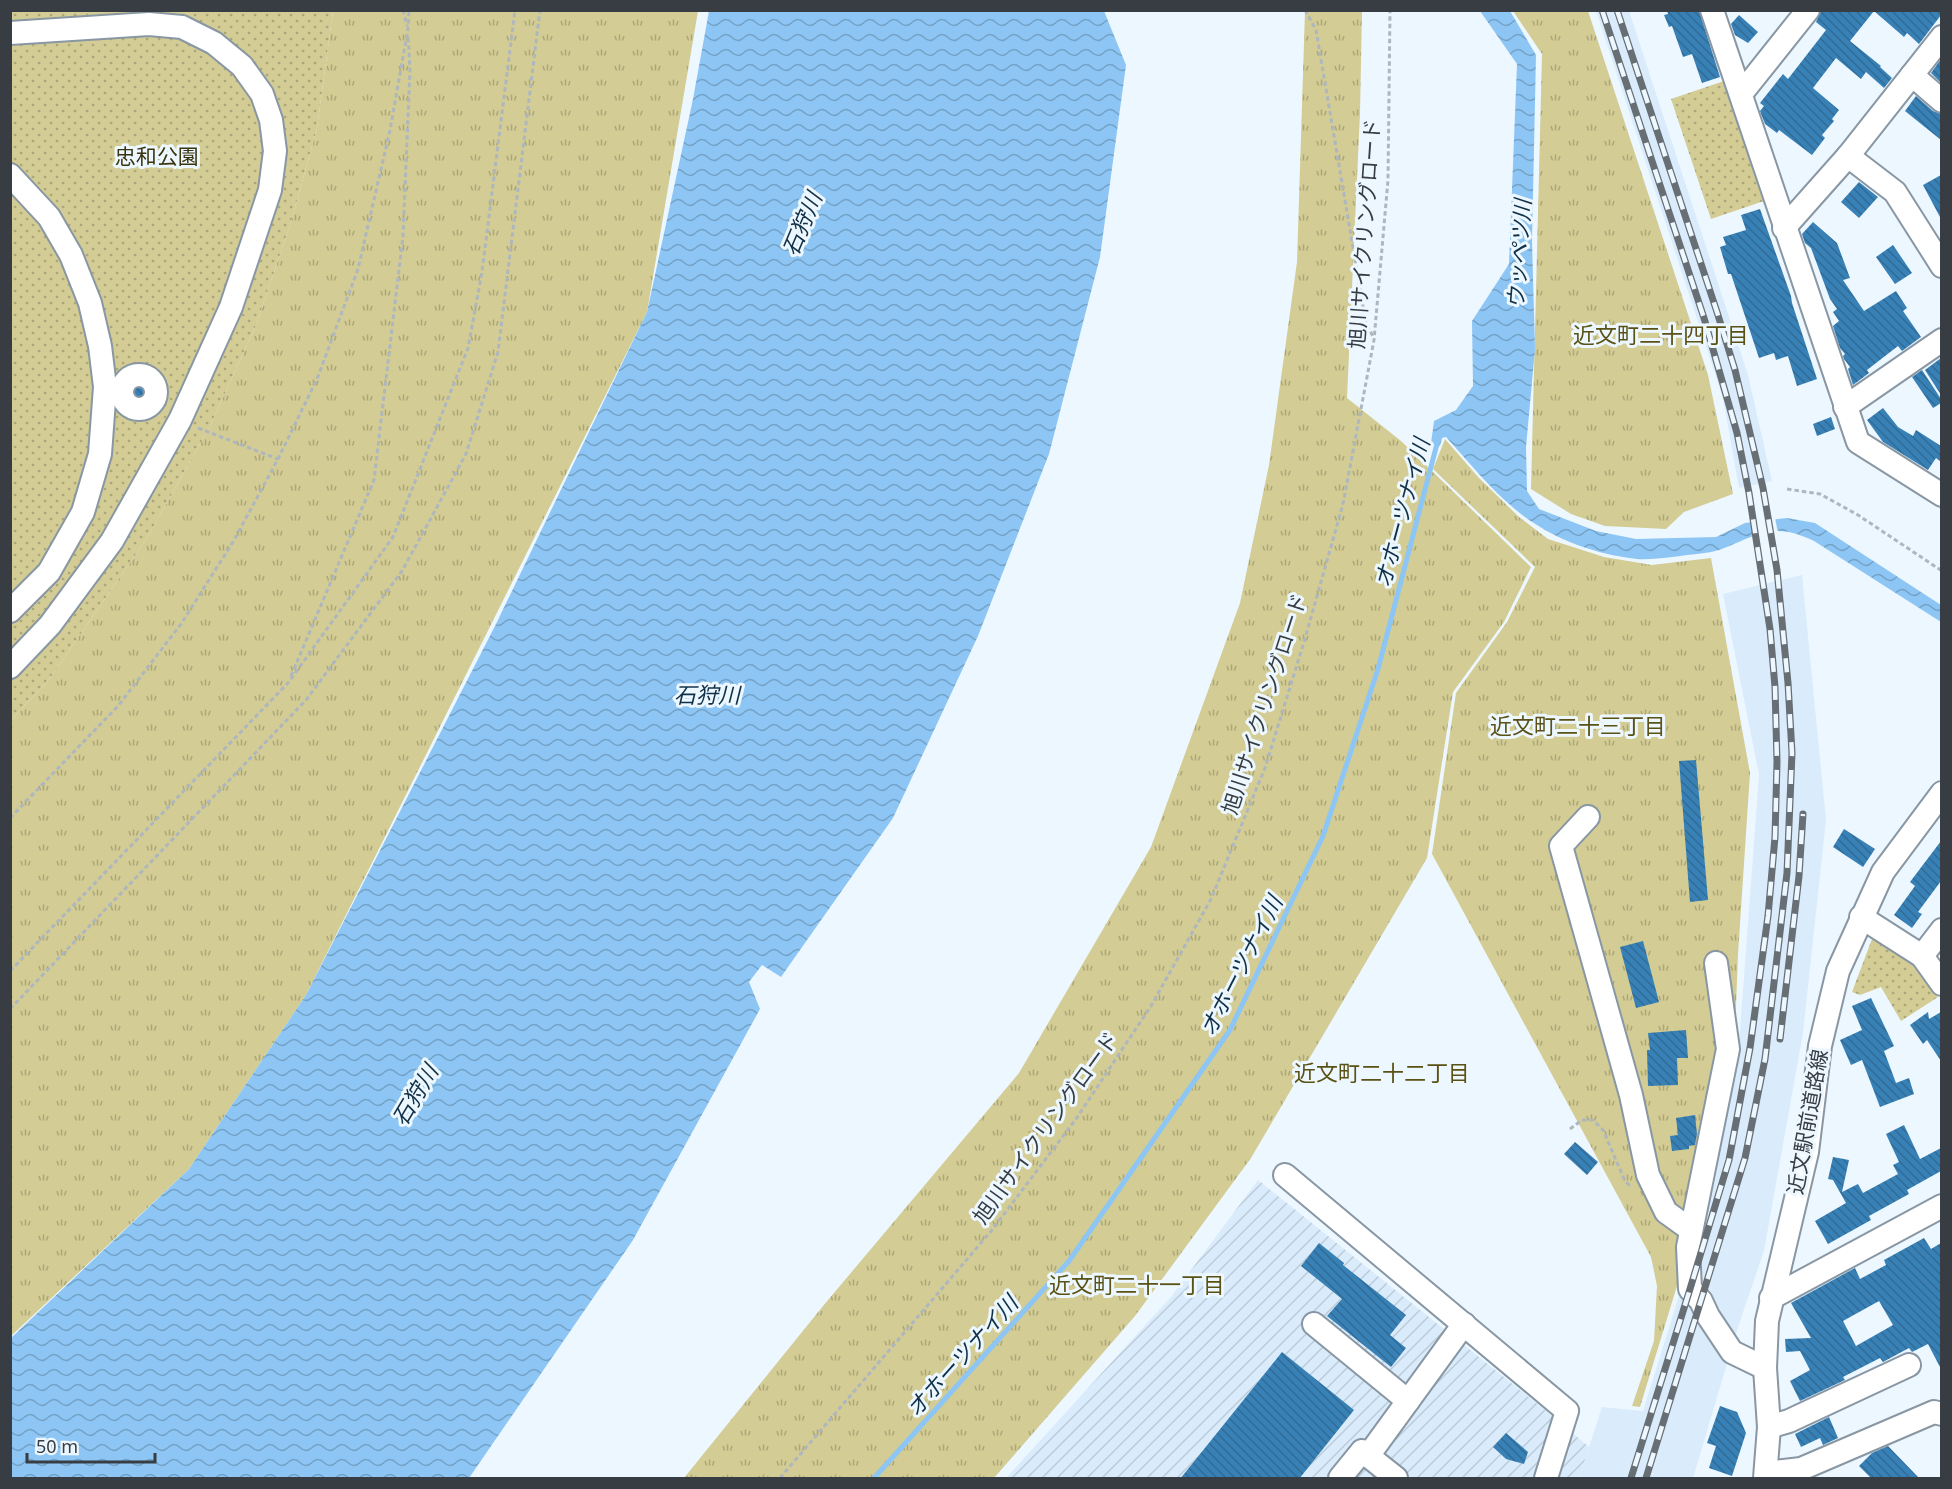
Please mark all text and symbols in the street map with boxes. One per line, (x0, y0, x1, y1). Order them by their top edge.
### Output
street label: 旭川サイクリングロード (1342, 118, 1386, 350)
park label: 忠和公園 (115, 142, 199, 170)
water label: 石狩川 (774, 186, 829, 260)
water label: ウッペツ川 (1499, 196, 1537, 310)
district label: 近文町二十四丁目 (1573, 319, 1749, 349)
water label: オホーツナイ川 (1367, 433, 1436, 591)
street label: 旭川サイクリングロード (1215, 590, 1313, 818)
water label: 石狩川 (674, 679, 742, 709)
district label: 近文町二十三丁目 (1490, 710, 1666, 740)
water label: オホーツナイ川 (1192, 889, 1289, 1041)
street label: 旭川サイクリングロード (966, 1026, 1124, 1229)
street label: 近文駅前道路線 (1780, 1047, 1834, 1197)
water label: 石狩川 (384, 1057, 445, 1131)
district label: 近文町二十二丁目 (1294, 1057, 1470, 1087)
district label: 近文町二十一丁目 (1049, 1269, 1225, 1299)
water label: オホーツナイ川 (899, 1287, 1025, 1422)
scale bar (27, 1426, 154, 1464)
text: 50 m (36, 1434, 78, 1458)

